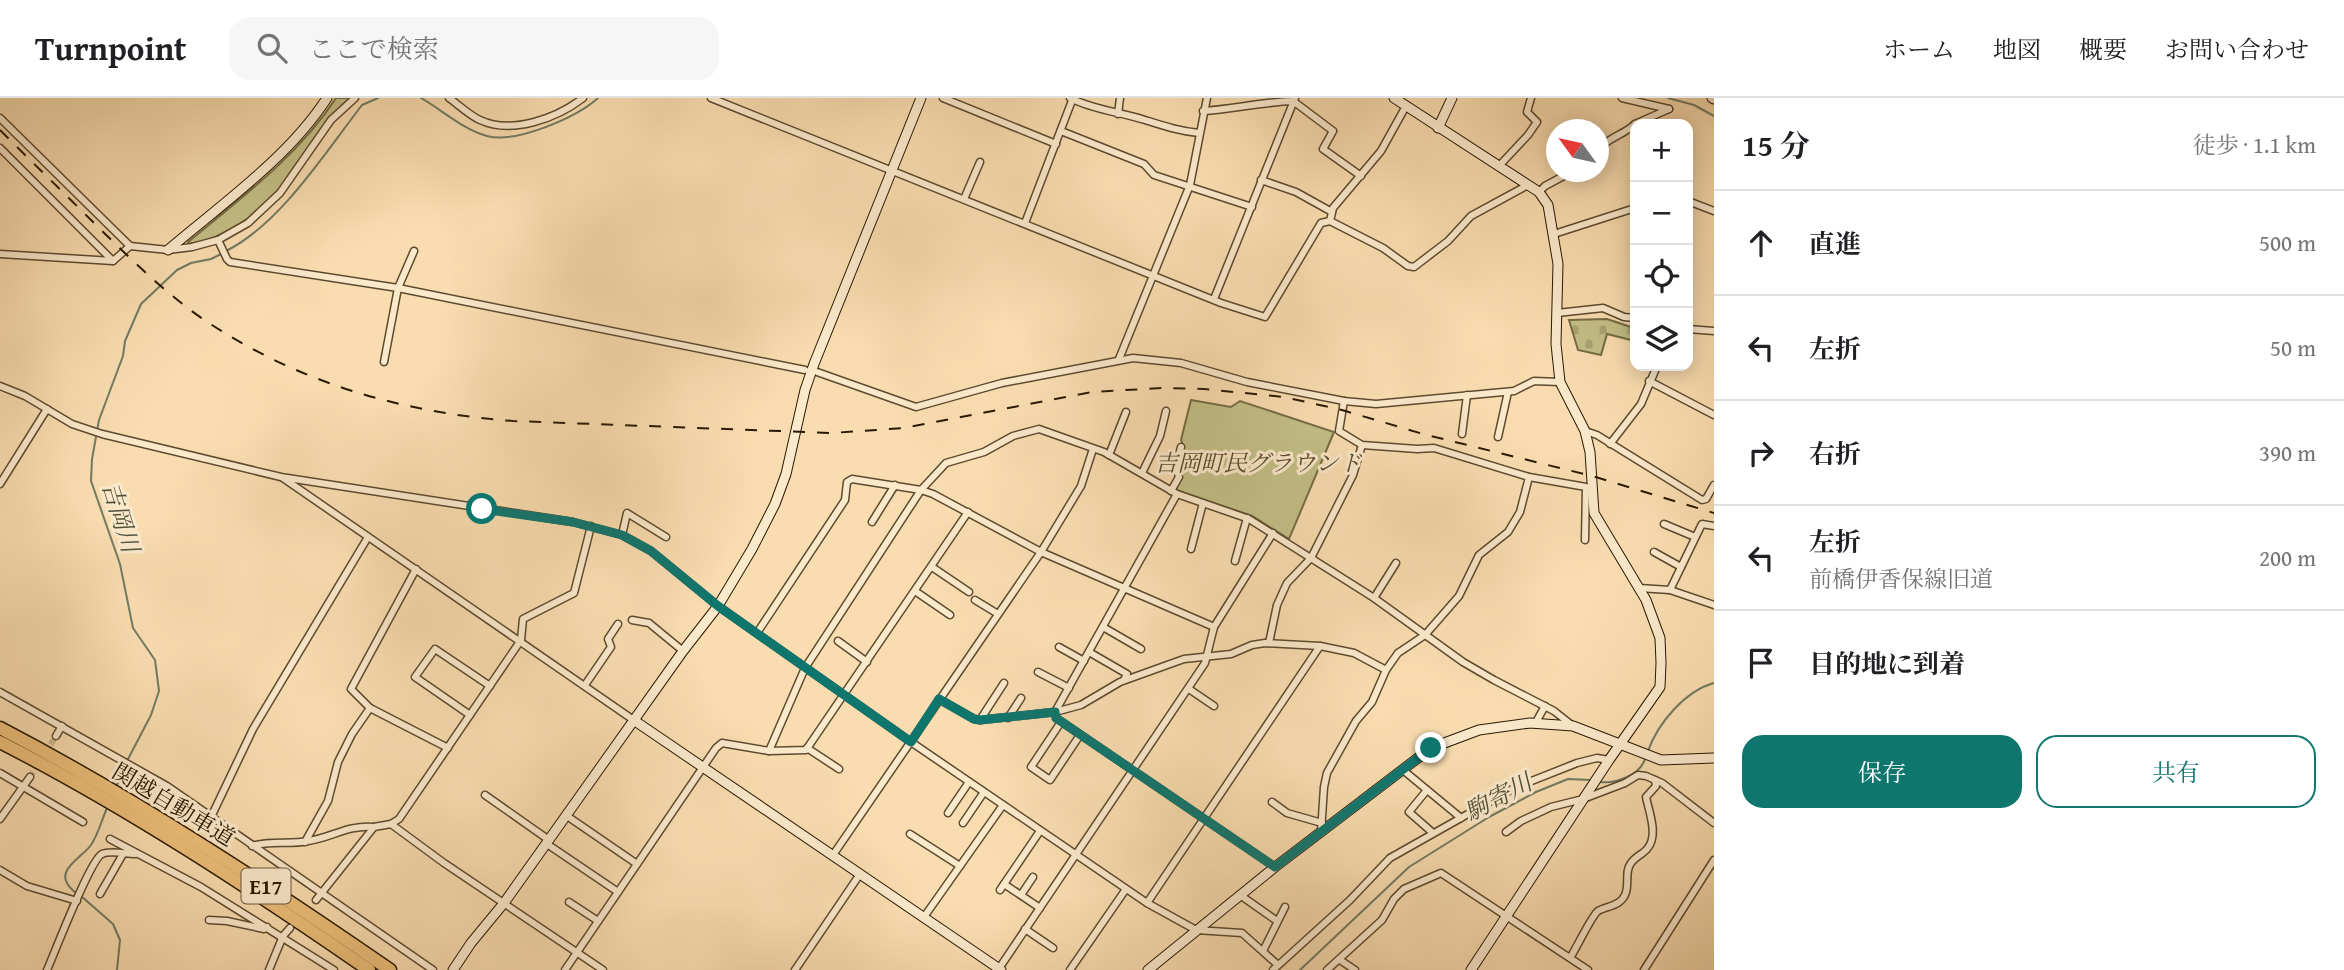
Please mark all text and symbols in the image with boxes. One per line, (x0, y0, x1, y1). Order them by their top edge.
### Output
search box (229, 17, 719, 80)
text: Turnpoint (35, 24, 187, 72)
icon: search (253, 29, 291, 67)
text: ここで検索 (309, 29, 439, 68)
text: ホーム (1883, 32, 1955, 67)
text: 地図 (1993, 32, 2041, 67)
text: 概要 (2079, 32, 2127, 67)
text: お問い合わせ (2165, 32, 2309, 67)
north arrow (1546, 119, 1609, 182)
map controls (1630, 119, 1693, 371)
button: + (1630, 119, 1693, 182)
text: 15 分 (1742, 123, 1810, 167)
text: 徒歩 · 1.1 km (2193, 128, 2316, 161)
button: − (1630, 182, 1693, 245)
icon: ahead (1742, 224, 1780, 262)
text: 直進 (1809, 224, 1861, 263)
text: 500 m (2259, 226, 2316, 259)
button: locate (1630, 245, 1693, 308)
button: layers (1630, 308, 1693, 371)
icon: left (1742, 329, 1780, 367)
text: 左折 (1809, 329, 1861, 368)
text: 50 m (2270, 331, 2316, 364)
icon: right (1742, 434, 1780, 472)
text: 右折 (1809, 434, 1861, 473)
text: 390 m (2259, 436, 2316, 469)
park label: 吉岡町民グラウンド (1155, 446, 1363, 479)
water label: 吉岡川 (94, 477, 149, 559)
route start (466, 493, 497, 524)
text: 左折 (1809, 522, 1861, 561)
icon: left (1742, 539, 1780, 577)
text: 200 m (2259, 541, 2316, 574)
text: 前橋伊香保線旧道 (1809, 562, 1993, 595)
icon: arrive (1742, 644, 1780, 682)
text: 目的地に到着 (1809, 644, 1965, 683)
route end (1415, 732, 1446, 763)
button: 保存 (1742, 735, 2022, 808)
button: 共有 (2036, 735, 2316, 808)
street label: 関越自動車道 (106, 754, 242, 854)
water label: 駒寄川 (1458, 763, 1541, 829)
road number: E17 (242, 868, 290, 904)

